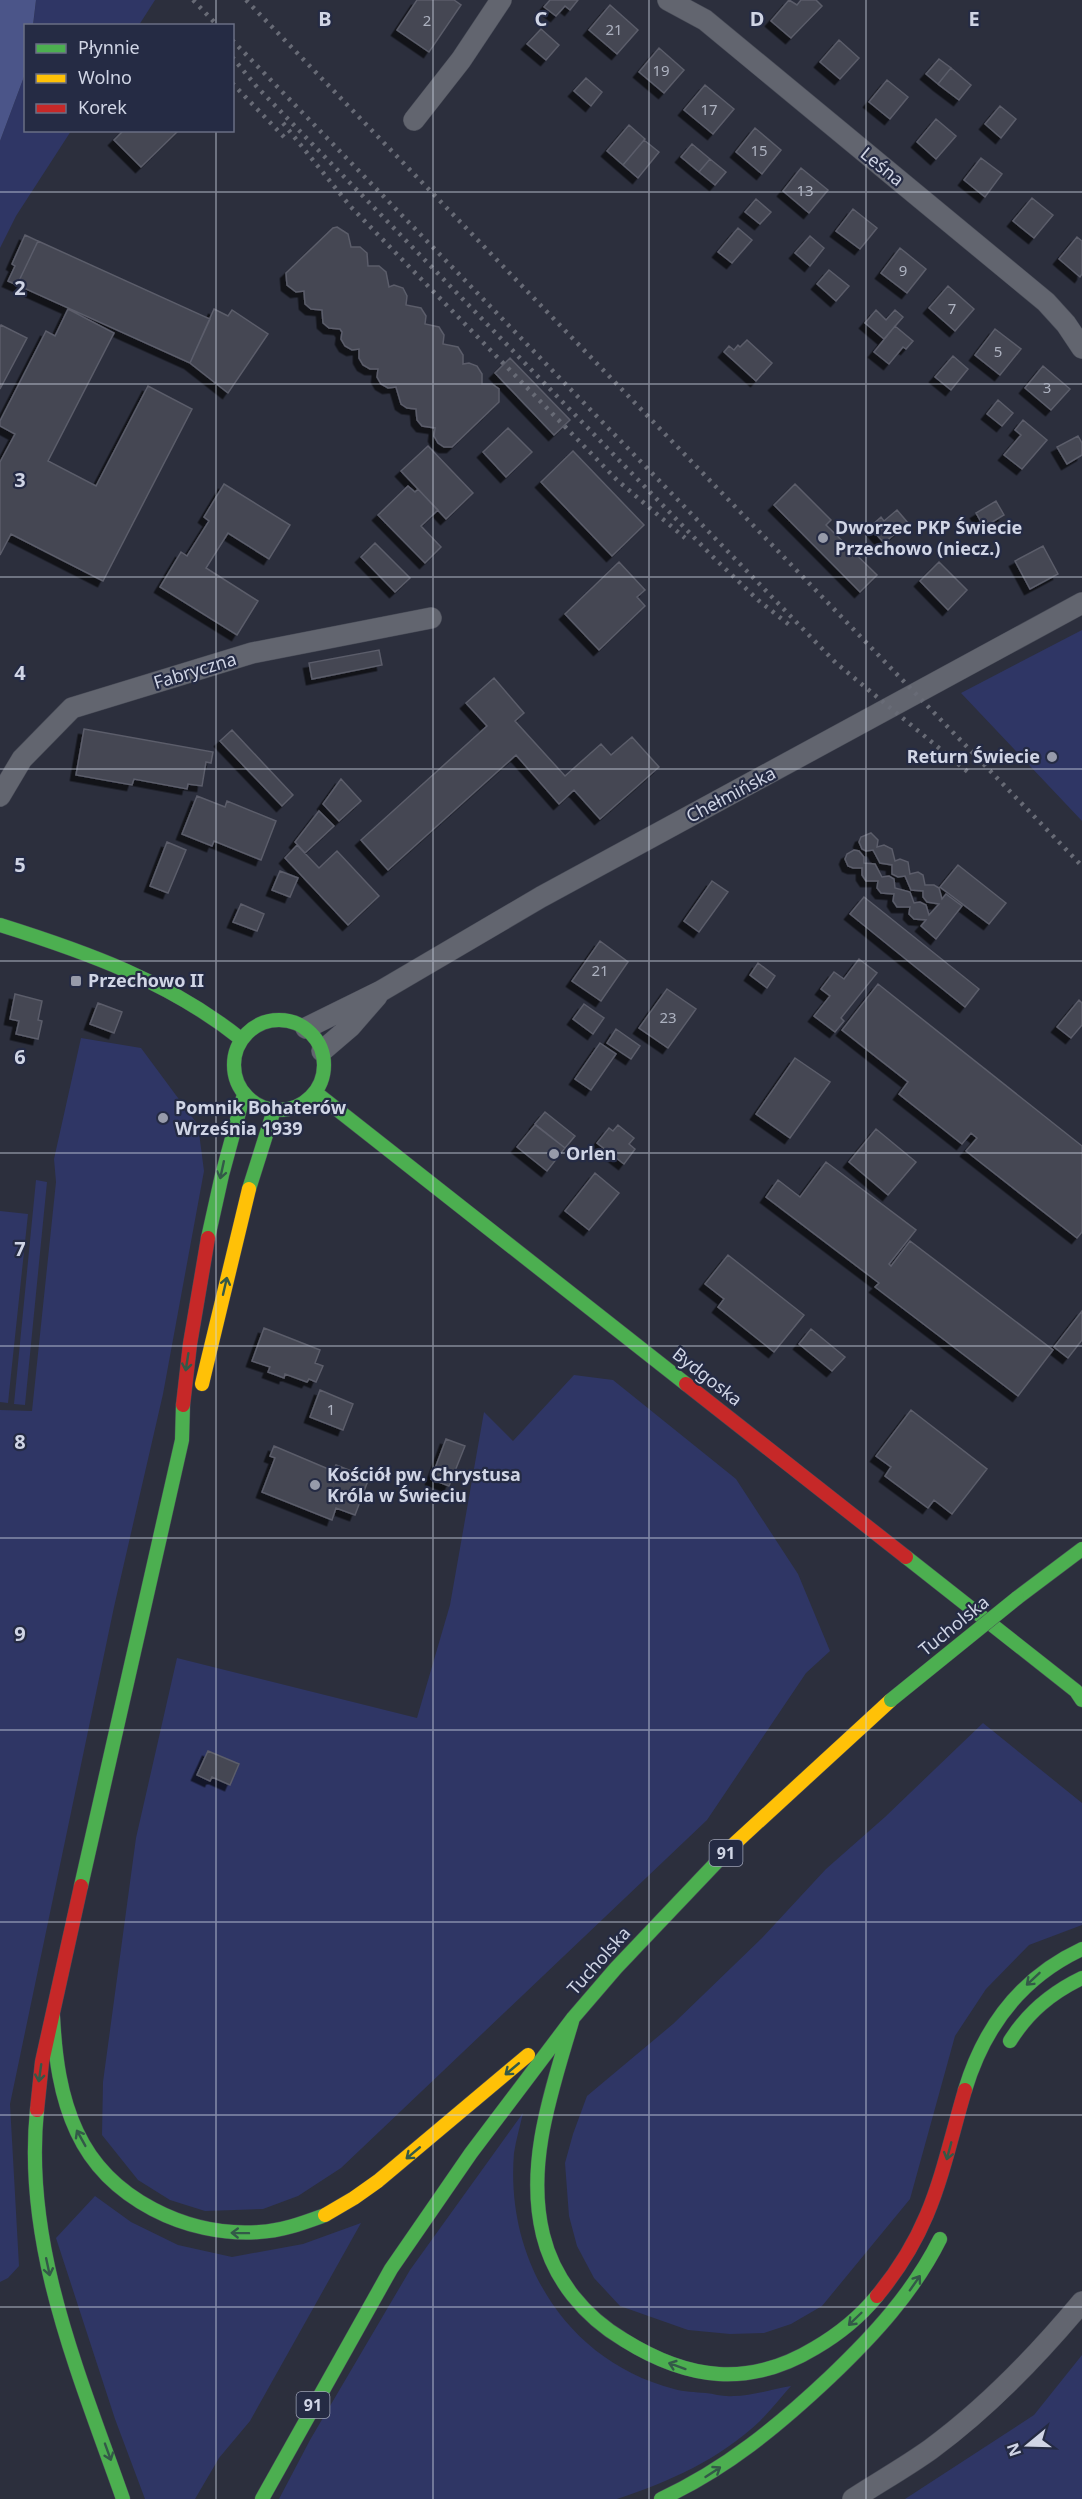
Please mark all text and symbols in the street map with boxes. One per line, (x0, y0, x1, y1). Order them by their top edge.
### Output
text: B (318, 5, 332, 32)
text: C (535, 5, 548, 32)
text: D (750, 5, 764, 32)
text: E (968, 5, 980, 32)
house number: 2 (423, 10, 431, 30)
house number: 21 (605, 19, 623, 39)
legend (24, 24, 234, 132)
text: Płynnie (78, 35, 140, 59)
house number: 19 (652, 60, 670, 80)
text: Wolno (78, 65, 132, 89)
text: Korek (78, 95, 127, 119)
house number: 17 (700, 99, 718, 119)
house number: 15 (750, 140, 768, 160)
street label: Leśna (856, 141, 909, 191)
house number: 13 (796, 180, 814, 200)
house number: 9 (899, 260, 907, 280)
text: 2 (14, 274, 26, 301)
house number: 7 (948, 298, 956, 318)
house number: 5 (994, 341, 1002, 361)
house number: 3 (1043, 377, 1051, 397)
text: 3 (14, 466, 26, 493)
place label: Dworzec PKP Świecie Przechowo (niecz.) (835, 515, 1022, 560)
marker: Dworzec PKP Świecie Przechowo (niecz.) (816, 531, 830, 545)
street label: Fabryczna (150, 646, 239, 694)
text: 4 (14, 659, 26, 686)
place label: Return Świecie (907, 744, 1040, 768)
marker: Return Świecie (1045, 750, 1059, 764)
street label: Chełmińska (682, 760, 780, 828)
text: 5 (14, 851, 26, 878)
house number: 21 (591, 960, 609, 980)
place label: Przechowo II (88, 968, 204, 992)
marker: Przechowo II (69, 974, 83, 988)
house number: 23 (659, 1007, 677, 1027)
text: 6 (14, 1043, 26, 1070)
place label: Pomnik Bohaterów Września 1939 (175, 1095, 347, 1140)
marker: Pomnik Bohaterów Września 1939 (156, 1111, 170, 1125)
place label: Orlen (566, 1141, 616, 1165)
marker: Orlen (547, 1147, 561, 1161)
one-way arrow (216, 1160, 228, 1179)
text: 7 (14, 1235, 26, 1262)
one-way arrow (219, 1277, 231, 1296)
street label: Bydgoska (668, 1341, 747, 1411)
one-way arrow (182, 1351, 193, 1371)
house number: 1 (327, 1399, 335, 1419)
text: 8 (14, 1428, 26, 1455)
place label: Kościół pw. Chrystusa Króla w Świeciu (327, 1462, 521, 1507)
marker: Kościół pw. Chrystusa Króla w Świeciu (308, 1478, 322, 1492)
street label: Tucholska (913, 1590, 994, 1661)
text: 9 (14, 1620, 26, 1647)
road number: 91 (710, 1840, 742, 1866)
street label: Tucholska (561, 1921, 635, 2000)
one-way arrow (1026, 1972, 1041, 1986)
one-way arrow (504, 2062, 520, 2075)
one-way arrow (35, 2063, 46, 2083)
one-way arrow (75, 2130, 87, 2147)
one-way arrow (942, 2141, 954, 2160)
one-way arrow (406, 2146, 421, 2160)
one-way arrow (231, 2227, 251, 2239)
one-way arrow (42, 2257, 54, 2276)
one-way arrow (909, 2275, 921, 2292)
one-way arrow (848, 2312, 863, 2326)
one-way arrow (668, 2359, 687, 2370)
road number: 91 (296, 2392, 330, 2418)
north arrow (998, 2415, 1058, 2475)
text: N (1001, 2440, 1026, 2460)
one-way arrow (103, 2442, 114, 2461)
one-way arrow (704, 2466, 721, 2478)

